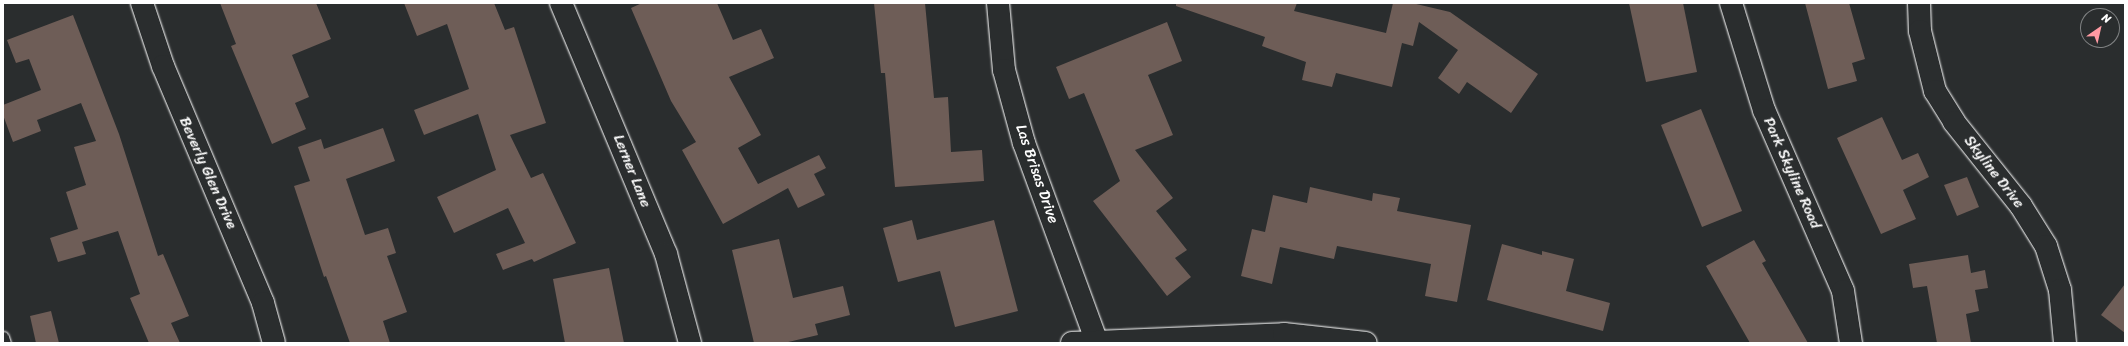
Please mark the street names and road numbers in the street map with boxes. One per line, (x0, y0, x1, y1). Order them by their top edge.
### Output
street label: Beverly Glen Drive (175, 114, 241, 232)
street label: Park Skyline Road (1759, 114, 1825, 232)
street label: Las Brisas Drive (1012, 122, 1062, 226)
street label: Lerner Lane (609, 132, 655, 210)
street label: Skyline Drive (1960, 132, 2028, 212)

